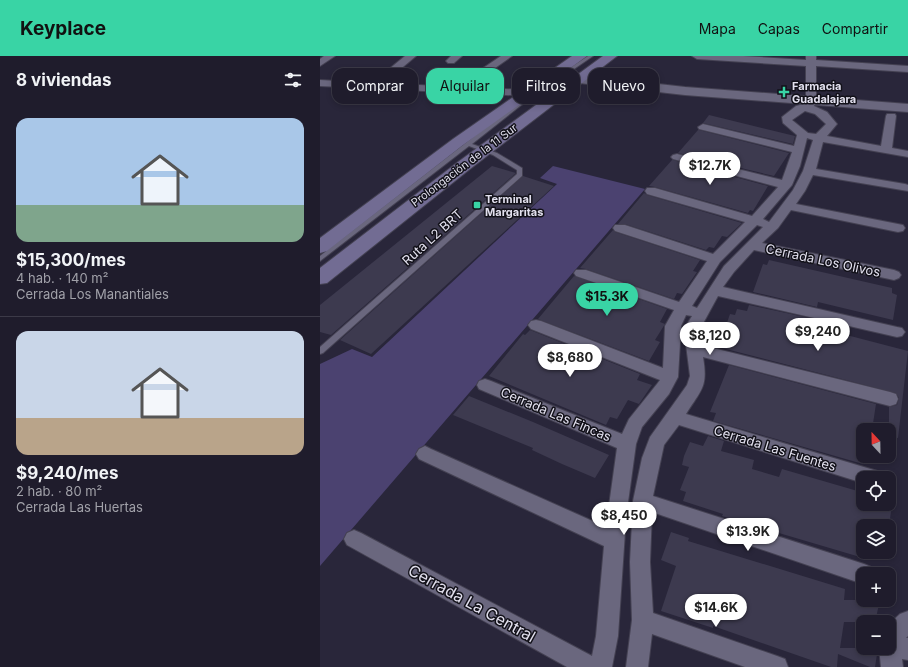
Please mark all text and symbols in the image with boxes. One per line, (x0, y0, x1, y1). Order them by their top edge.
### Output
text: Keyplace (20, 17, 106, 40)
text: Mapa (699, 20, 736, 37)
text: Capas (758, 20, 800, 37)
text: Compartir (822, 20, 888, 37)
chip: Comprar (332, 68, 418, 104)
chip: Alquilar (426, 68, 504, 104)
chip: Filtros (512, 68, 580, 104)
chip: Nuevo (588, 68, 659, 104)
icon: filters (282, 69, 304, 91)
text: 8 viviendas (16, 70, 112, 90)
place label: Farmacia Guadalajara (792, 79, 856, 106)
marker: Farmacia Guadalajara (779, 87, 789, 97)
street label: Prolongación de la 11 Sur (408, 120, 520, 210)
icon: home (124, 144, 196, 216)
pin: $12.7K (677, 152, 743, 186)
text: $12.7K (688, 157, 732, 173)
place label: Terminal Margaritas (485, 192, 543, 219)
marker: Terminal Margaritas (472, 200, 482, 210)
street label: Ruta L2 BRT (399, 206, 465, 268)
street label: Cerrada Los Olivos (764, 240, 882, 280)
text: $15,300/mes (16, 250, 126, 270)
text: 4 hab. · 140 m² (16, 270, 108, 286)
pin: $15.3K (574, 283, 640, 317)
text: Cerrada Los Manantiales (16, 286, 169, 302)
text: $15.3K (585, 288, 629, 304)
pin: $9,240 (785, 318, 851, 352)
pin: $8,120 (677, 322, 743, 356)
text: $9,240 (795, 323, 841, 339)
text: $8,120 (689, 327, 731, 343)
pin: $8,680 (537, 344, 603, 378)
text: $8,680 (547, 349, 593, 365)
icon: home (124, 357, 196, 429)
street label: Cerrada Las Fincas (498, 383, 614, 445)
street label: Cerrada Las Fuentes (712, 422, 838, 474)
north arrow (856, 423, 896, 463)
map controls (856, 423, 896, 655)
text: $9,240/mes (16, 463, 119, 483)
button: locate (856, 471, 896, 511)
text: 2 hab. · 80 m² (16, 483, 102, 499)
text: Cerrada Las Huertas (16, 499, 143, 515)
pin: $8,450 (591, 502, 657, 536)
text: $8,450 (601, 507, 647, 523)
pin: $13.9K (715, 518, 781, 552)
button: layers (856, 519, 896, 559)
text: $13.9K (726, 523, 770, 539)
street label: Cerrada La Central (405, 560, 539, 646)
button: + (856, 567, 896, 607)
pin: $14.6K (683, 594, 749, 628)
text: $14.6K (694, 599, 738, 615)
button: − (856, 615, 896, 655)

